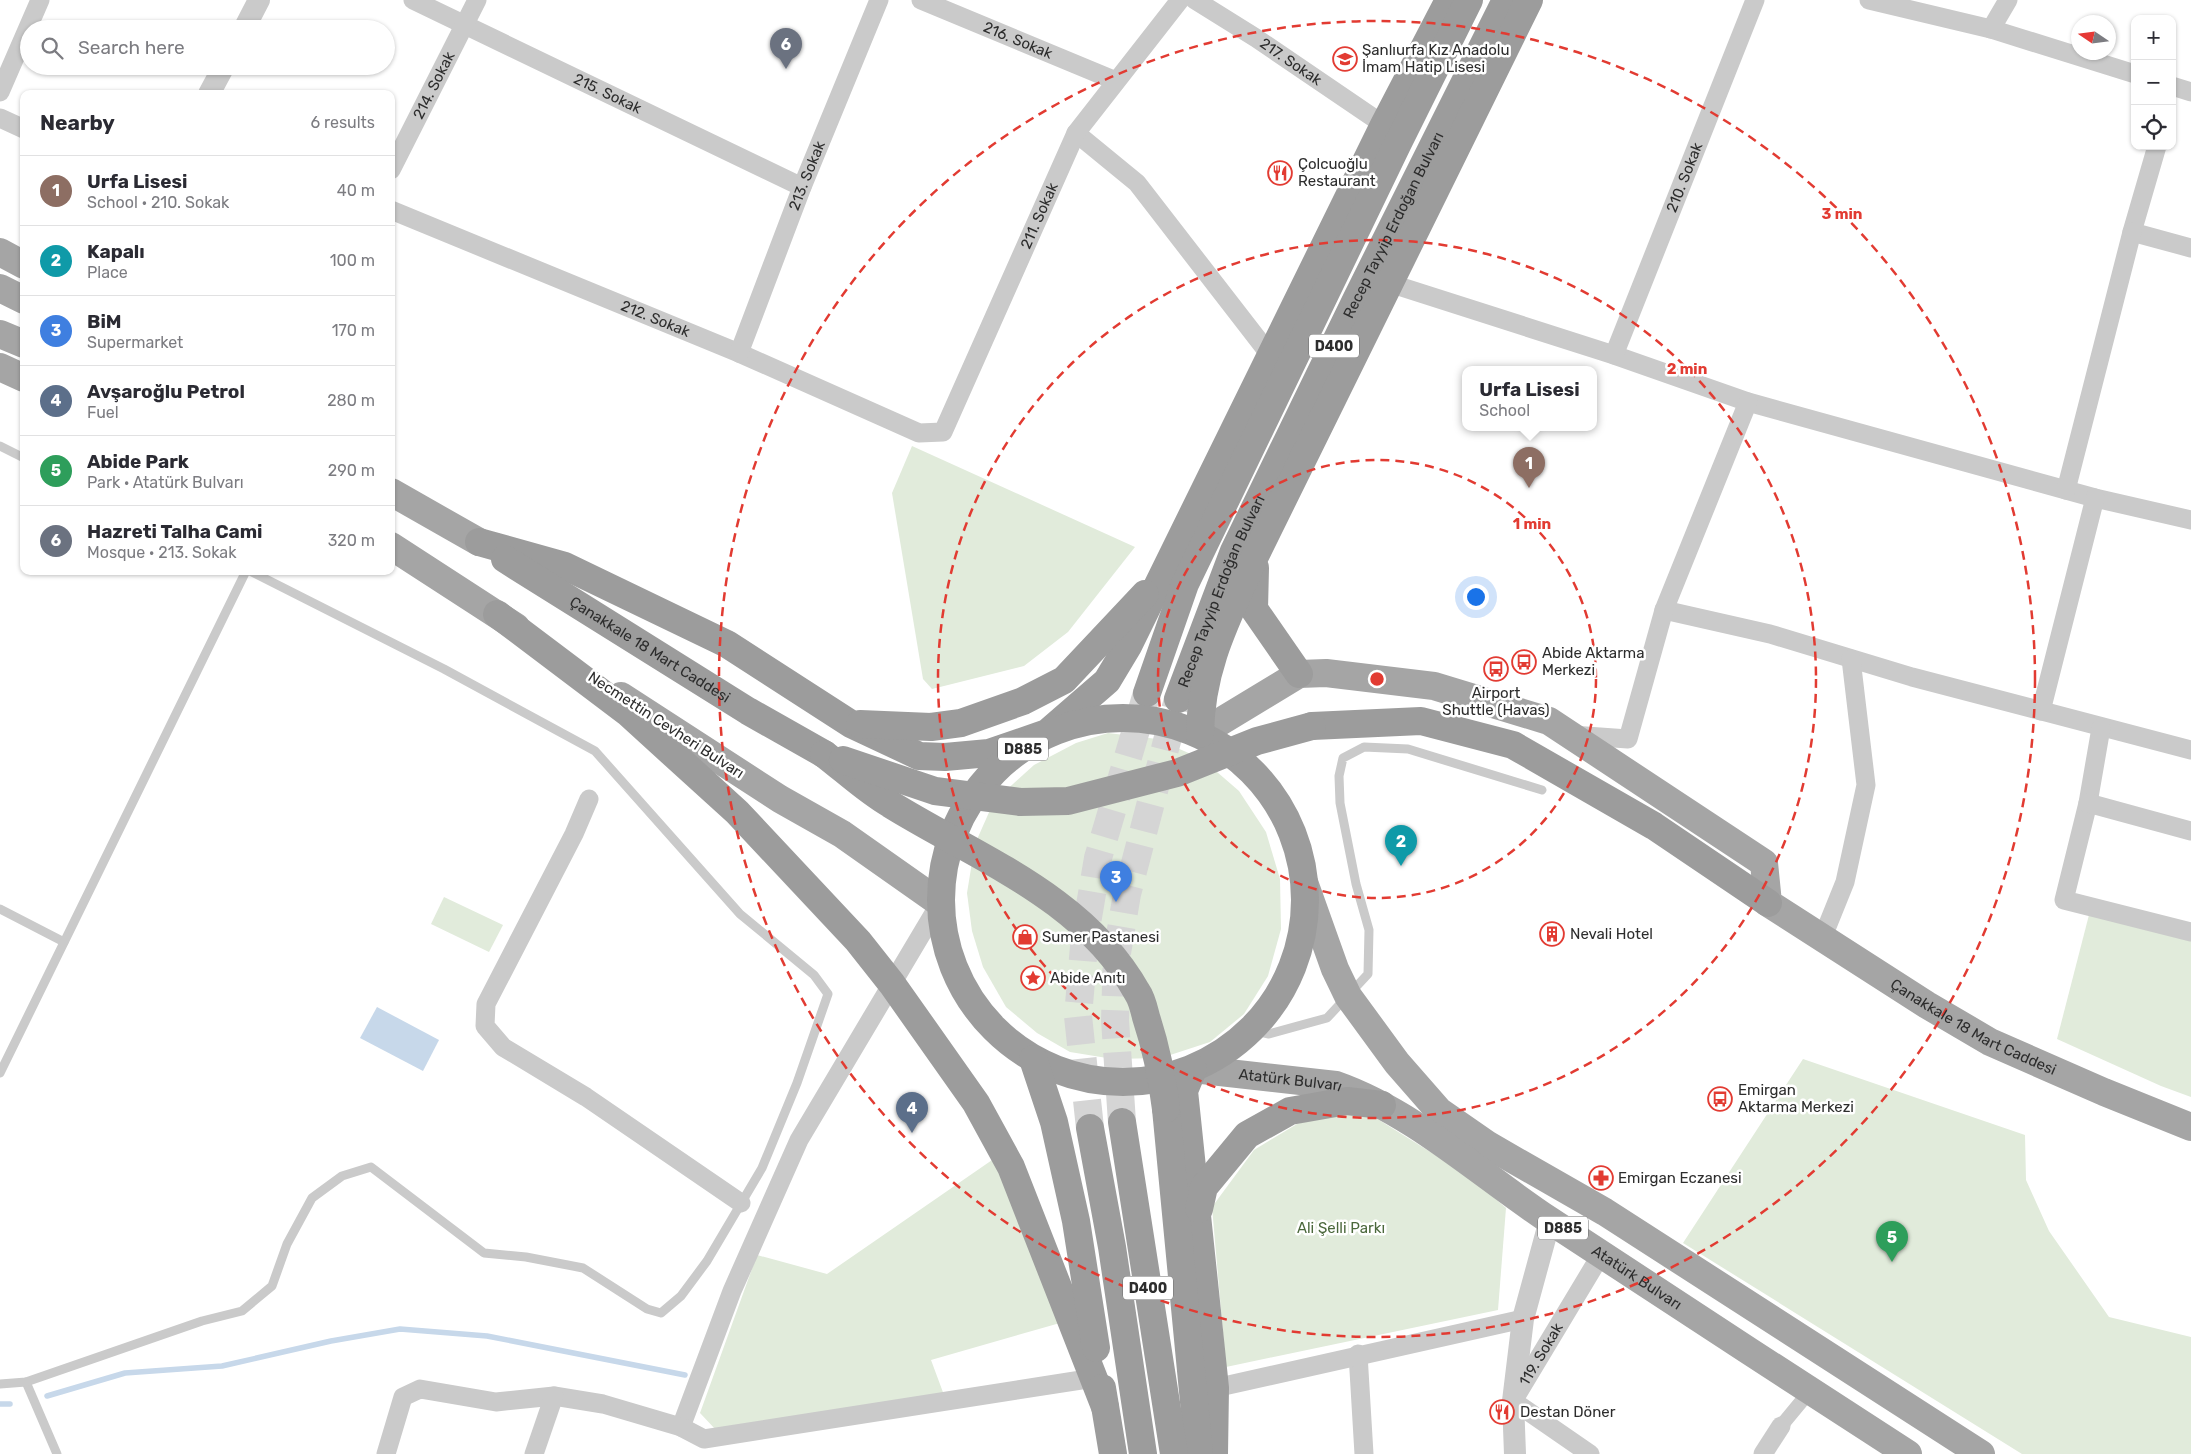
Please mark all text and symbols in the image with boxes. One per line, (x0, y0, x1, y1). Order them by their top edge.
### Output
north arrow (2071, 15, 2116, 60)
map controls (2131, 15, 2176, 150)
button: + (2131, 15, 2176, 60)
street label: 216. Sokak (981, 18, 1056, 63)
search box (20, 20, 395, 75)
pin: 6 (770, 28, 802, 69)
icon: search (38, 34, 66, 62)
street label: 217. Sokak (1256, 34, 1325, 89)
text: Search here (78, 36, 185, 59)
place label: Şanlıurfa Kız Anadolu İmam Hatip Lisesi (1362, 41, 1510, 76)
school or university icon: Şanlıurfa Kız Anadolu İmam Hatip Lisesi (1332, 46, 1358, 72)
street label: 214. Sokak (409, 48, 459, 122)
button: − (2131, 60, 2176, 105)
street label: 215. Sokak (571, 70, 645, 118)
button: locate (2131, 105, 2176, 150)
text: Nearby (40, 110, 115, 135)
text: 6 results (310, 113, 375, 132)
street label: Recep Tayyip Erdoğan Bulvarı (1339, 129, 1448, 321)
street label: 213. Sokak (785, 138, 829, 213)
street label: 210. Sokak (1663, 140, 1707, 215)
place label: Çolcuoğlu Restaurant (1298, 155, 1376, 190)
restaurant icon: Çolcuoğlu Restaurant (1267, 160, 1293, 186)
text: Urfa Lisesi (87, 170, 187, 193)
street label: 211. Sokak (1017, 179, 1062, 252)
text: 1 (52, 181, 60, 200)
text: 40 m (337, 181, 375, 200)
text: School · 210. Sokak (87, 193, 229, 212)
text: 3 min (1822, 205, 1862, 223)
text: Kapalı (87, 240, 145, 263)
text: 2 (51, 251, 61, 270)
text: 100 m (330, 251, 375, 270)
text: Place (87, 263, 128, 282)
street label: 212. Sokak (618, 296, 693, 341)
text: BiM (87, 310, 122, 333)
text: 3 (51, 321, 61, 340)
text: 170 m (332, 321, 375, 340)
text: Supermarket (87, 333, 183, 352)
road number: D400 (1309, 334, 1359, 358)
text: 2 min (1667, 360, 1707, 378)
popup (1462, 366, 1597, 431)
text: Urfa Lisesi (1479, 378, 1580, 401)
text: Avşaroğlu Petrol (87, 380, 245, 403)
text: 4 (51, 391, 61, 410)
text: 280 m (327, 391, 375, 410)
text: School (1479, 401, 1530, 420)
text: Fuel (87, 403, 119, 422)
pin: 1 (1513, 447, 1545, 488)
text: Abide Park (87, 450, 189, 473)
text: 5 (51, 461, 61, 480)
text: 290 m (328, 461, 375, 480)
text: Park · Atatürk Bulvarı (87, 473, 244, 492)
street label: Recep Tayyip Erdoğan Bulvarı (1174, 492, 1269, 690)
text: 1 min (1513, 515, 1551, 533)
text: Hazreti Talha Cami (87, 520, 263, 543)
text: 6 (51, 531, 61, 550)
text: 320 m (328, 531, 375, 550)
text: Mosque · 213. Sokak (87, 543, 236, 562)
your location (1463, 584, 1489, 610)
street label: Çanakkale 18 Mart Caddesi (566, 593, 734, 707)
place label: Abide Aktarma Merkezi (1542, 644, 1644, 679)
bus stop icon: Abide Aktarma Merkezi (1511, 649, 1537, 675)
bus stop icon: Airport Shuttle (Havas) (1483, 656, 1509, 682)
street label: Necmettin Cevheri Bulvarı (585, 668, 747, 782)
centre of rings (1368, 670, 1386, 688)
place label: Airport Shuttle (Havas) (1442, 684, 1550, 719)
road number: D885 (998, 738, 1048, 761)
pin: 2 (1385, 825, 1417, 866)
pin: 3 (1100, 861, 1132, 902)
building icon: Nevali Hotel (1539, 921, 1565, 947)
shop icon: Sumer Pastanesi (1012, 924, 1038, 950)
place label: Nevali Hotel (1570, 925, 1653, 943)
place label: Sumer Pastanesi (1042, 928, 1159, 946)
place icon: Abide Anıtı (1020, 965, 1046, 991)
place label: Abide Anıtı (1050, 969, 1125, 987)
street label: Çanakkale 18 Mart Caddesi (1887, 975, 2059, 1079)
street label: Atatürk Bulvarı (1238, 1065, 1345, 1096)
place label: Emirgan Aktarma Merkezi (1738, 1081, 1854, 1116)
bus stop icon: Emirgan Aktarma Merkezi (1707, 1086, 1733, 1112)
pin: 4 (896, 1092, 928, 1133)
pharmacy icon: Emirgan Eczanesi (1588, 1165, 1614, 1191)
place label: Emirgan Eczanesi (1618, 1169, 1742, 1187)
road number: D885 (1538, 1216, 1588, 1240)
park label: Ali Şelli Parkı (1297, 1219, 1385, 1237)
pin: 5 (1876, 1221, 1908, 1262)
street label: Atatürk Bulvarı (1588, 1242, 1685, 1314)
road number: D400 (1123, 1276, 1173, 1300)
street label: 119. Sokak (1515, 1319, 1567, 1389)
restaurant icon: Destan Döner (1489, 1399, 1515, 1425)
place label: Destan Döner (1520, 1403, 1616, 1421)

